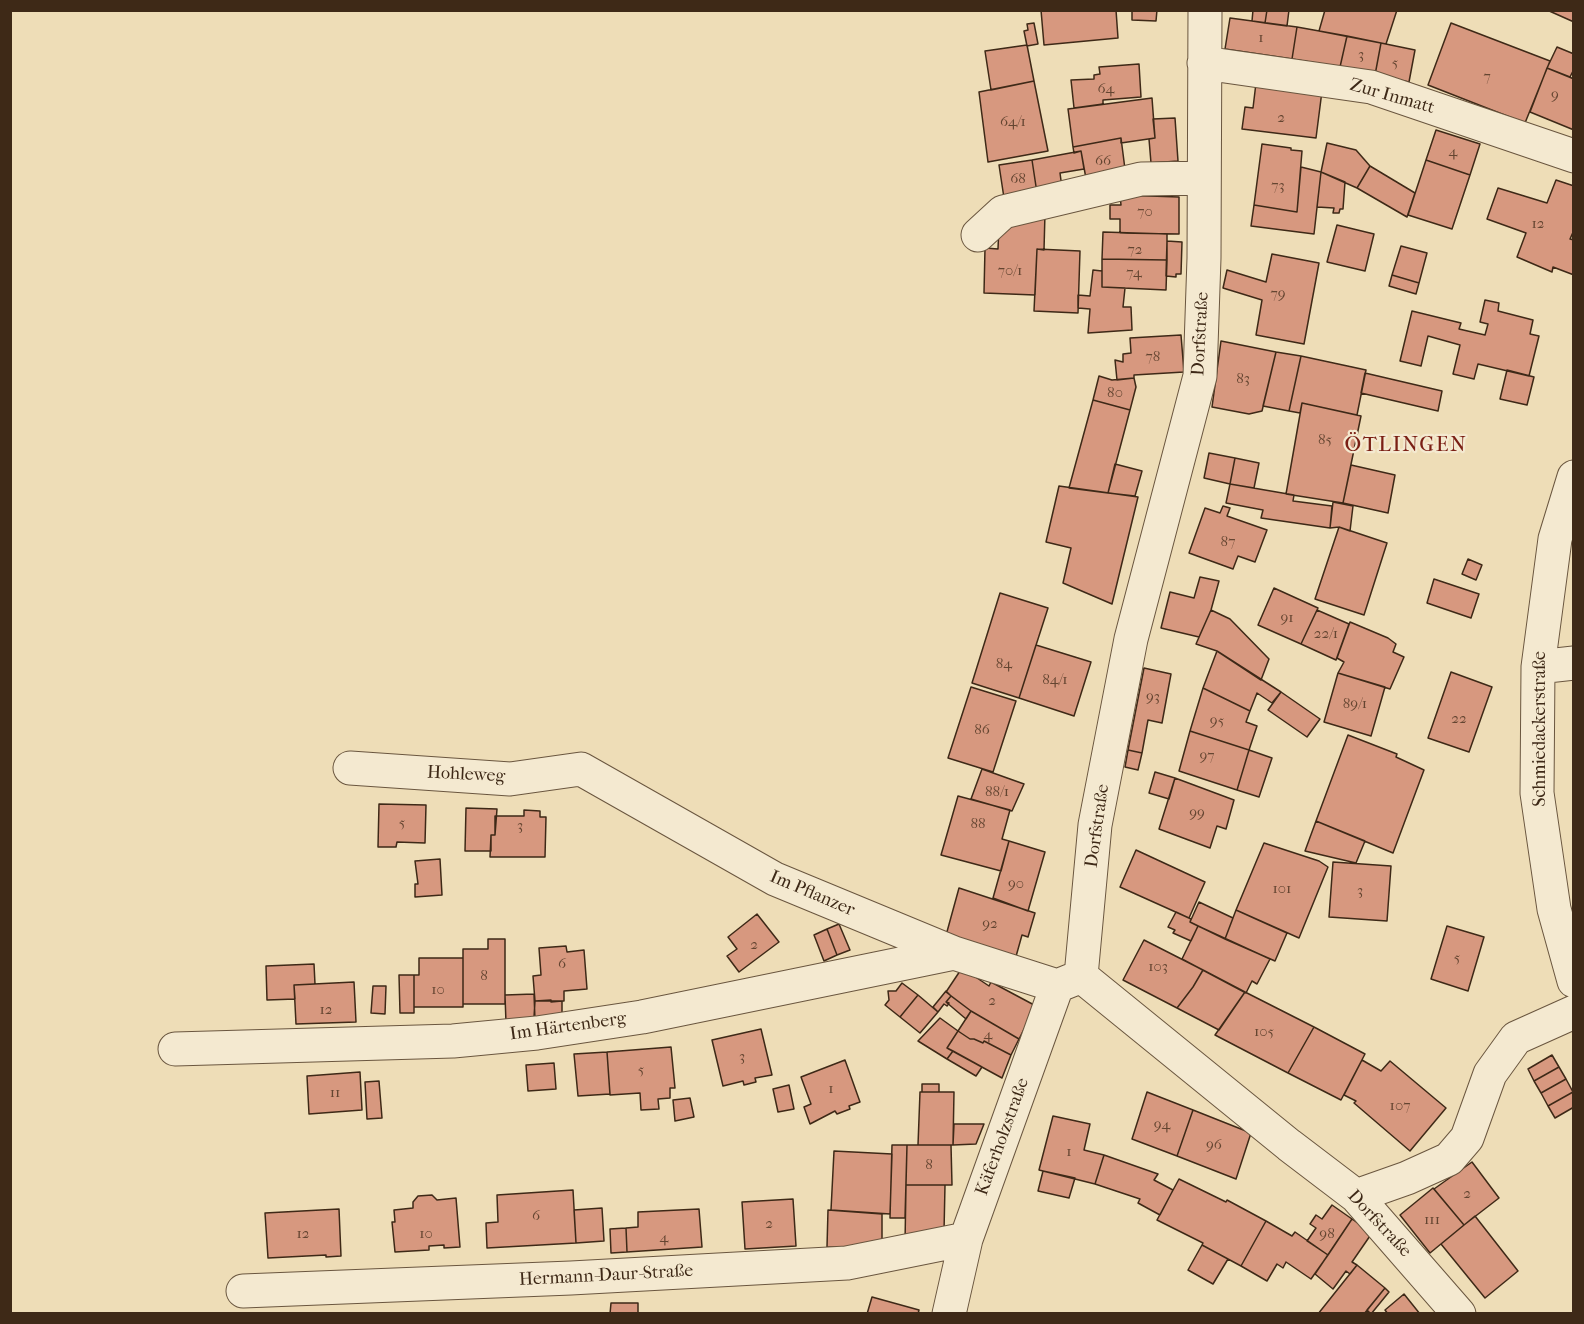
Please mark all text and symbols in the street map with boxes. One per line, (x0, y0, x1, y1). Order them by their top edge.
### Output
house number: 1 (1258, 29, 1264, 47)
house number: 3 (1358, 46, 1364, 64)
house number: 5 (1392, 54, 1398, 72)
house number: 7 (1483, 68, 1491, 86)
street label: Zur Inmatt (1347, 75, 1437, 119)
house number: 64 (1098, 80, 1114, 98)
house number: 9 (1551, 86, 1559, 104)
house number: 2 (1277, 109, 1285, 127)
house number: 64/1 (1000, 113, 1026, 131)
house number: 4 (1449, 143, 1457, 161)
house number: 66 (1095, 152, 1111, 170)
house number: 68 (1010, 170, 1026, 188)
house number: 73 (1271, 177, 1285, 195)
house number: 70 (1137, 203, 1153, 221)
house number: 12 (1531, 215, 1545, 233)
house number: 72 (1128, 241, 1142, 259)
house number: 70/1 (998, 262, 1022, 280)
house number: 74 (1126, 264, 1142, 282)
house number: 79 (1270, 285, 1286, 303)
street label: Dorfstraße (1188, 291, 1214, 377)
house number: 78 (1146, 348, 1160, 366)
house number: 83 (1236, 370, 1250, 388)
house number: 80 (1107, 384, 1123, 402)
house number: 85 (1318, 431, 1332, 449)
district label: ÖTLINGEN (1345, 433, 1467, 459)
house number: 87 (1221, 533, 1235, 551)
house number: 91 (1280, 609, 1294, 627)
house number: 22/1 (1314, 625, 1338, 643)
street label: Schmiedackerstraße (1530, 651, 1552, 807)
house number: 84 (996, 655, 1012, 673)
house number: 84/1 (1042, 671, 1068, 689)
house number: 93 (1146, 688, 1160, 706)
house number: 89/1 (1343, 695, 1367, 713)
house number: 22 (1451, 710, 1467, 728)
house number: 95 (1210, 712, 1224, 730)
house number: 86 (974, 721, 990, 739)
house number: 97 (1199, 747, 1215, 765)
street label: Hohleweg (426, 762, 506, 788)
house number: 88/1 (985, 783, 1009, 801)
street label: Dorfstraße (1081, 783, 1115, 869)
house number: 99 (1189, 804, 1205, 822)
house number: 5 (399, 814, 405, 832)
house number: 88 (970, 815, 986, 833)
house number: 3 (517, 817, 523, 835)
street label: Im Pflanzer (766, 866, 858, 922)
house number: 90 (1008, 875, 1024, 893)
house number: 101 (1273, 880, 1291, 898)
house number: 3 (1357, 882, 1363, 900)
house number: 92 (982, 915, 998, 933)
house number: 2 (750, 936, 758, 954)
house number: 5 (1454, 949, 1460, 967)
house number: 6 (558, 955, 566, 973)
house number: 103 (1148, 958, 1168, 976)
house number: 8 (480, 967, 488, 985)
house number: 10 (431, 981, 445, 999)
house number: 2 (988, 992, 996, 1010)
house number: 12 (319, 1001, 333, 1019)
street label: Im Härtenberg (508, 1008, 628, 1046)
house number: 105 (1254, 1023, 1274, 1041)
house number: 4 (984, 1026, 992, 1044)
house number: 3 (739, 1048, 745, 1066)
house number: 5 (638, 1061, 644, 1079)
street label: Käferholzstraße (972, 1075, 1034, 1199)
house number: 1 (828, 1080, 834, 1098)
house number: 11 (330, 1084, 340, 1102)
house number: 107 (1390, 1097, 1410, 1115)
house number: 94 (1154, 1116, 1170, 1134)
house number: 96 (1206, 1136, 1222, 1154)
house number: 1 (1066, 1143, 1072, 1161)
house number: 8 (925, 1156, 933, 1174)
house number: 2 (1463, 1185, 1471, 1203)
street label: Dorfstraße (1342, 1186, 1416, 1262)
house number: 6 (532, 1207, 540, 1225)
house number: 111 (1424, 1211, 1440, 1229)
house number: 2 (765, 1215, 773, 1233)
house number: 12 (296, 1225, 310, 1243)
house number: 10 (419, 1225, 433, 1243)
house number: 98 (1319, 1225, 1335, 1243)
house number: 4 (660, 1229, 668, 1247)
street label: Hermann-Daur-Straße (518, 1261, 694, 1291)

